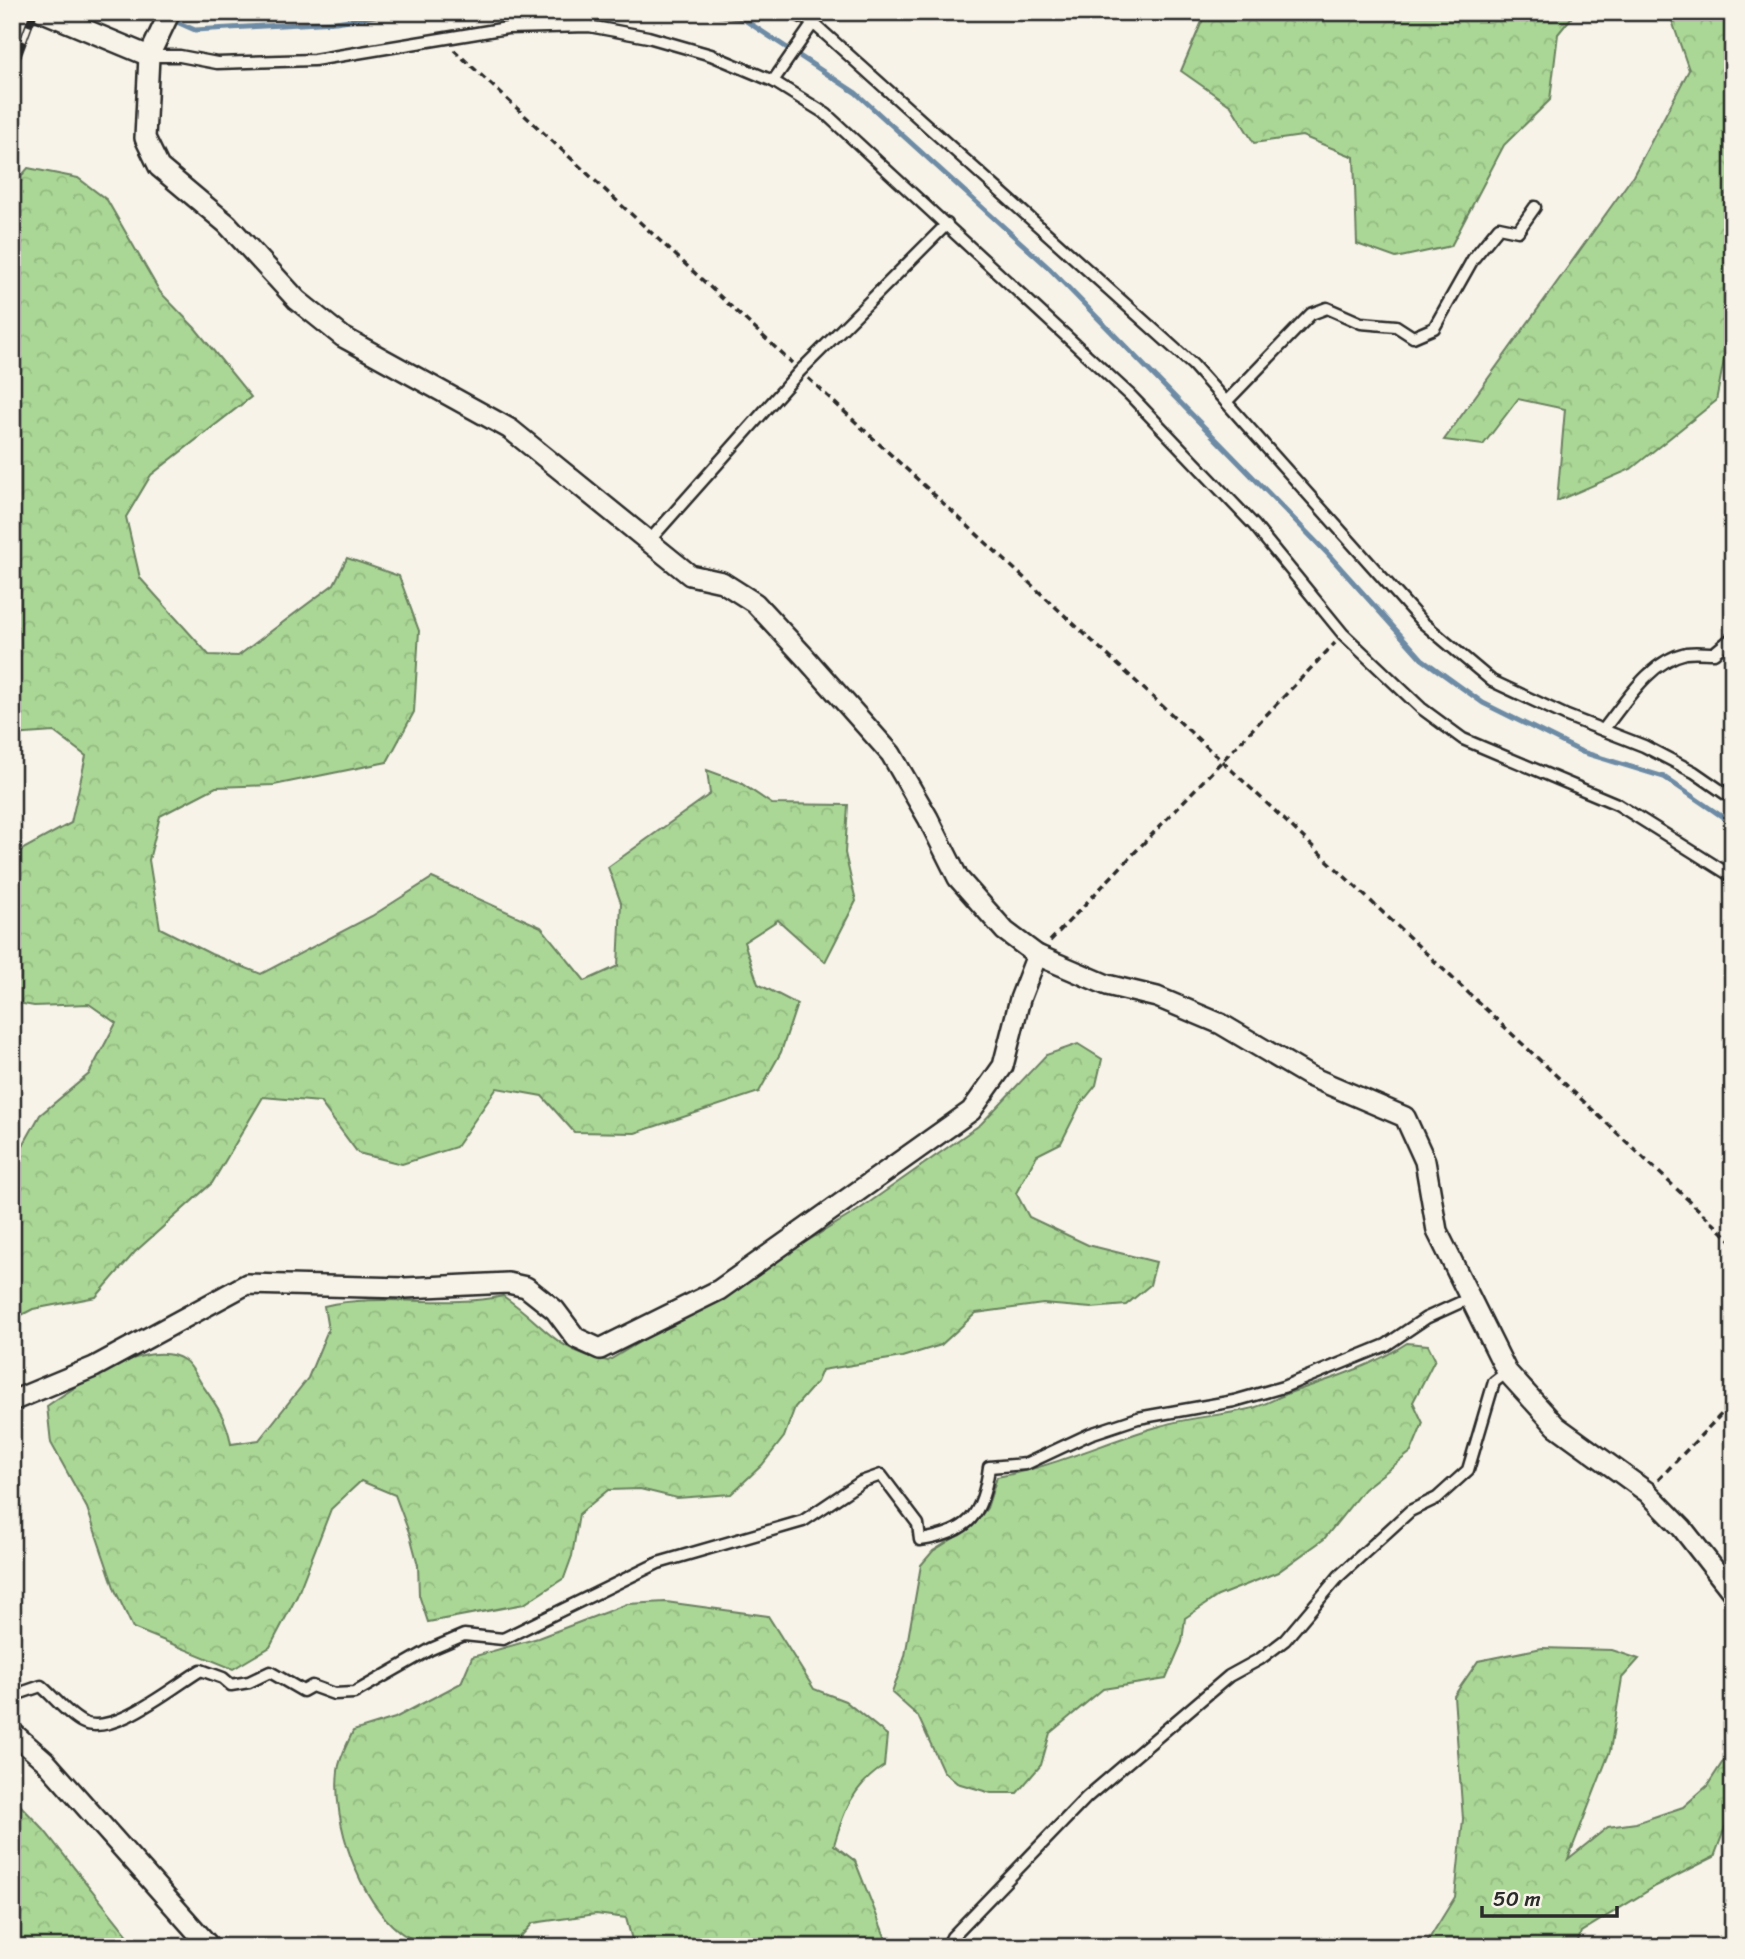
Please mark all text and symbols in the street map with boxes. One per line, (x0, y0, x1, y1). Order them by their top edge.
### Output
scale bar (1482, 1875, 1617, 1919)
text: 50 m (1493, 1880, 1541, 1918)

